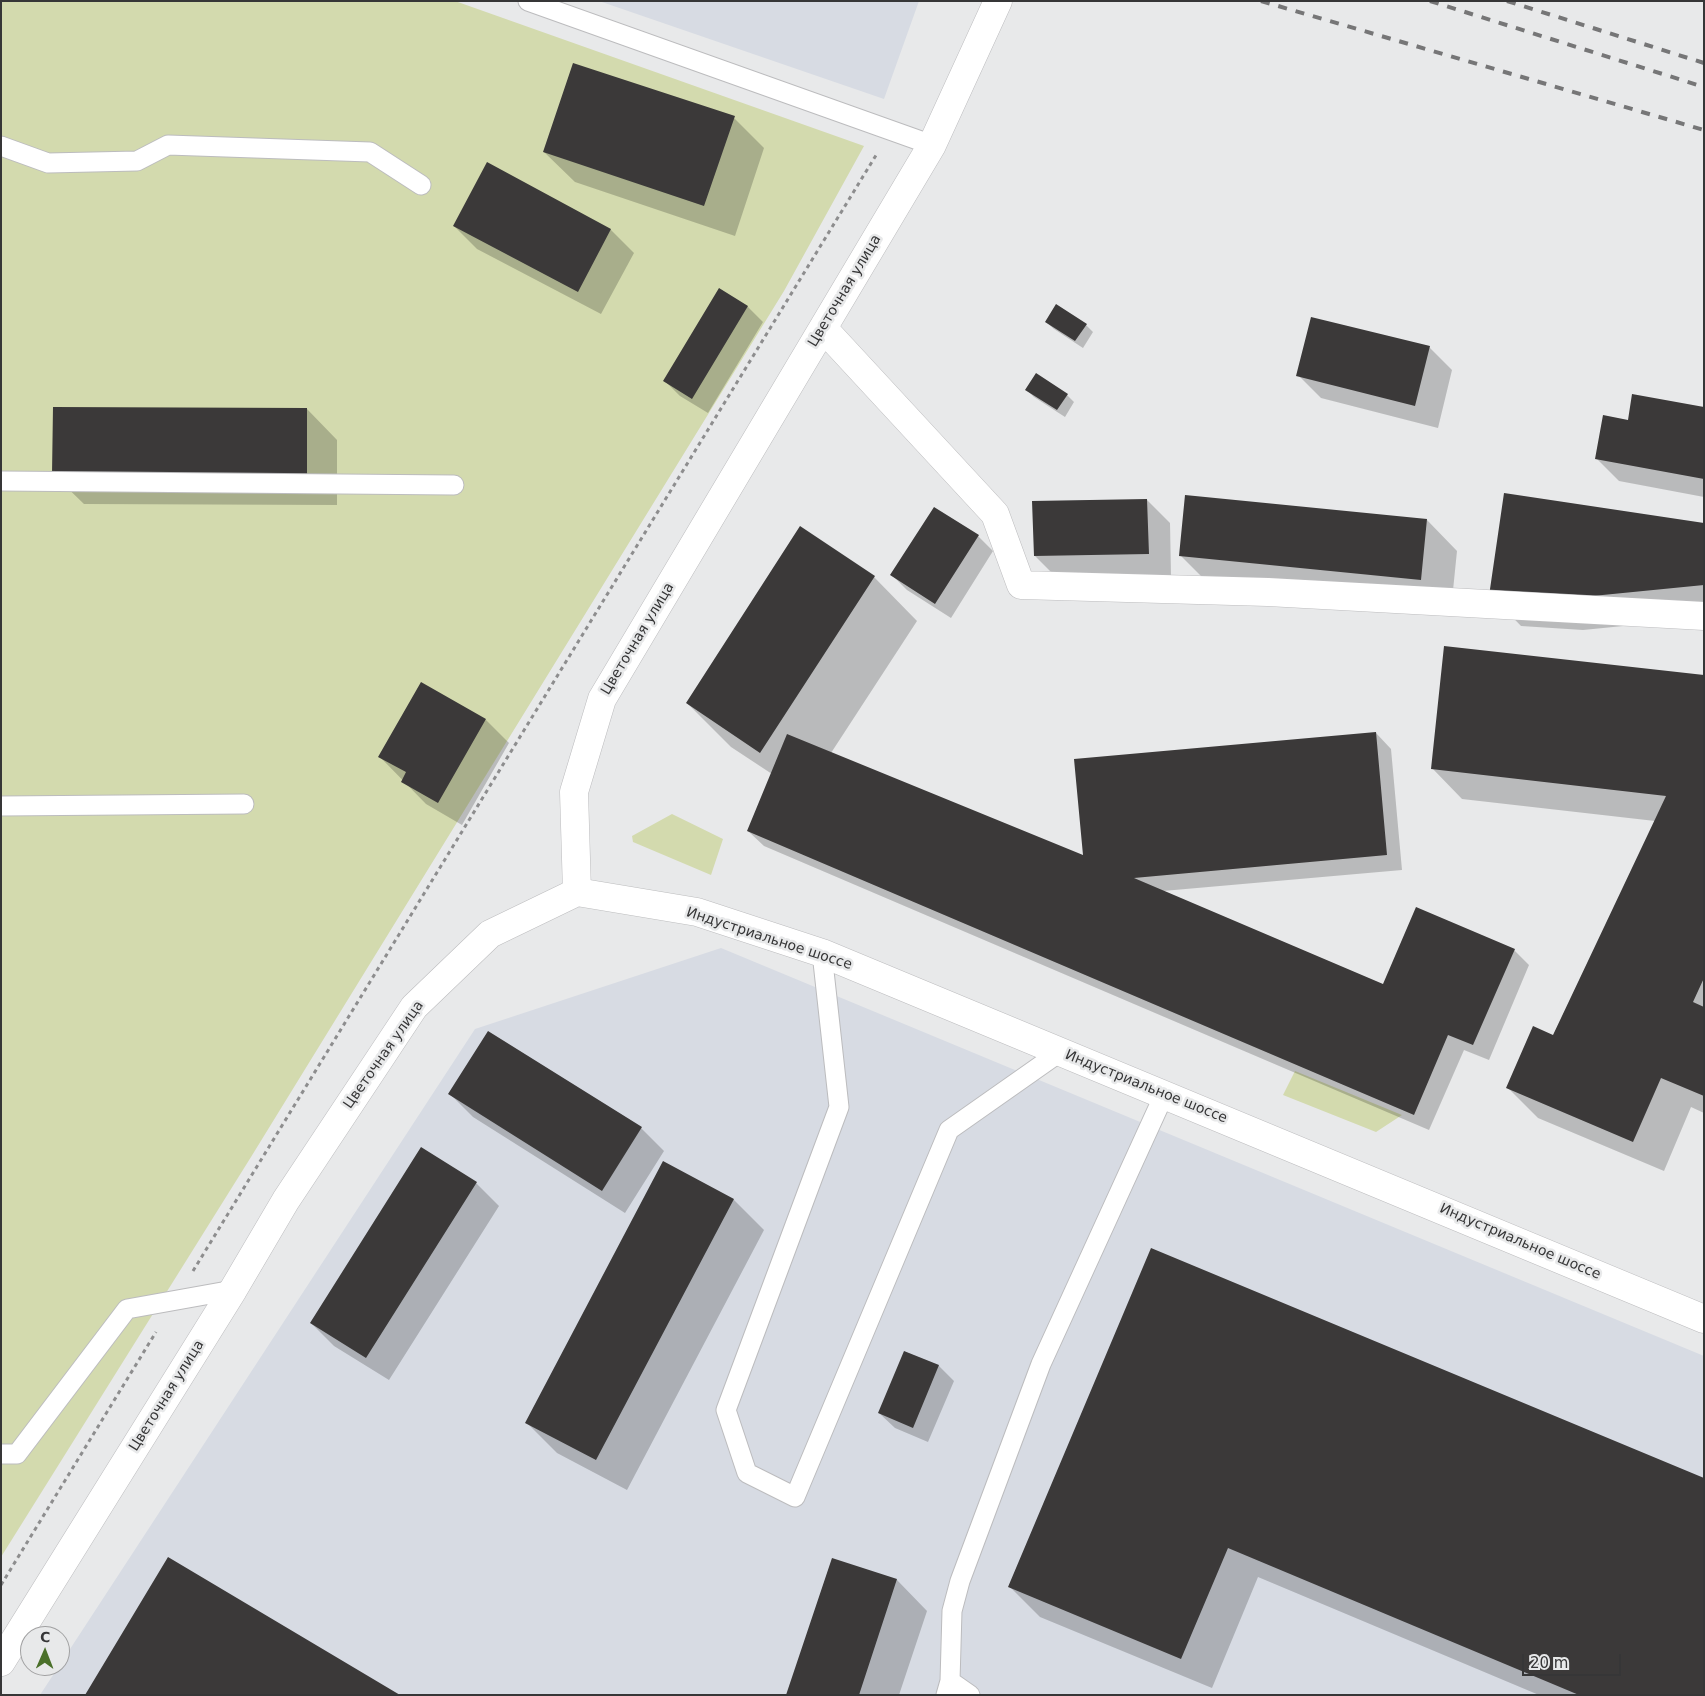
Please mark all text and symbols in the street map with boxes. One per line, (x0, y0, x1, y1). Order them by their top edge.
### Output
street label: Цветочная улица (805, 232, 885, 350)
street label: Цветочная улица (598, 580, 678, 698)
street label: Индустриальное шоссе (684, 904, 854, 974)
street label: Цветочная улица (340, 998, 428, 1112)
street label: Индустриальное шоссе (1062, 1047, 1230, 1127)
street label: Индустриальное шоссе (1437, 1200, 1603, 1284)
street label: Цветочная улица (126, 1337, 208, 1455)
north arrow (20, 1626, 70, 1676)
text: С (40, 1629, 51, 1645)
scale bar (1525, 1644, 1624, 1676)
text: 20 m (1530, 1654, 1568, 1672)

